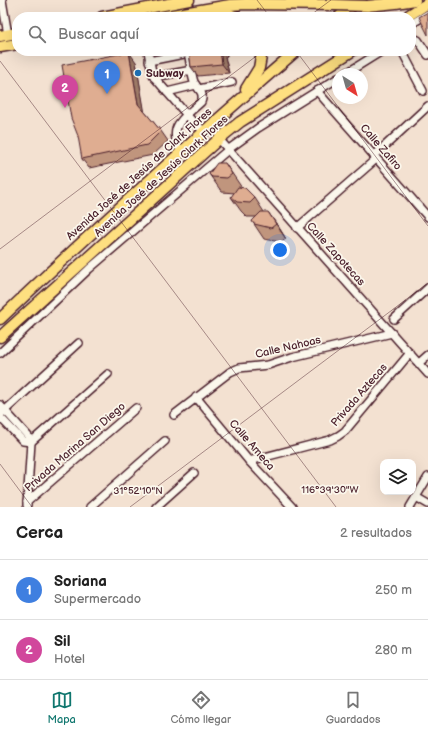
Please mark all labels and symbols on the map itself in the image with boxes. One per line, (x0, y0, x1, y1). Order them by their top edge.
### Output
pin: 1 (94, 61, 120, 94)
place label: Subway (146, 67, 184, 80)
marker: Subway (133, 68, 143, 78)
north arrow (332, 68, 368, 104)
pin: 2 (52, 75, 78, 108)
street label: Avenida José de Jesús de Clark Flores (64, 105, 215, 243)
street label: Avenida José de Jesús Clark Flores (91, 112, 231, 240)
street label: Calle Zafiro (357, 121, 405, 173)
street label: Calle Zapotecas (304, 220, 368, 289)
your location (270, 240, 290, 260)
street label: Calle Nahoas (254, 333, 323, 361)
street label: Privada Aztecas (328, 360, 390, 429)
street label: Privada Marina San Diego (22, 400, 128, 494)
street label: Calle Ameca (226, 417, 278, 473)
text: 116°39'30"W (301, 484, 359, 496)
text: 31°52'10"N (113, 485, 163, 497)

